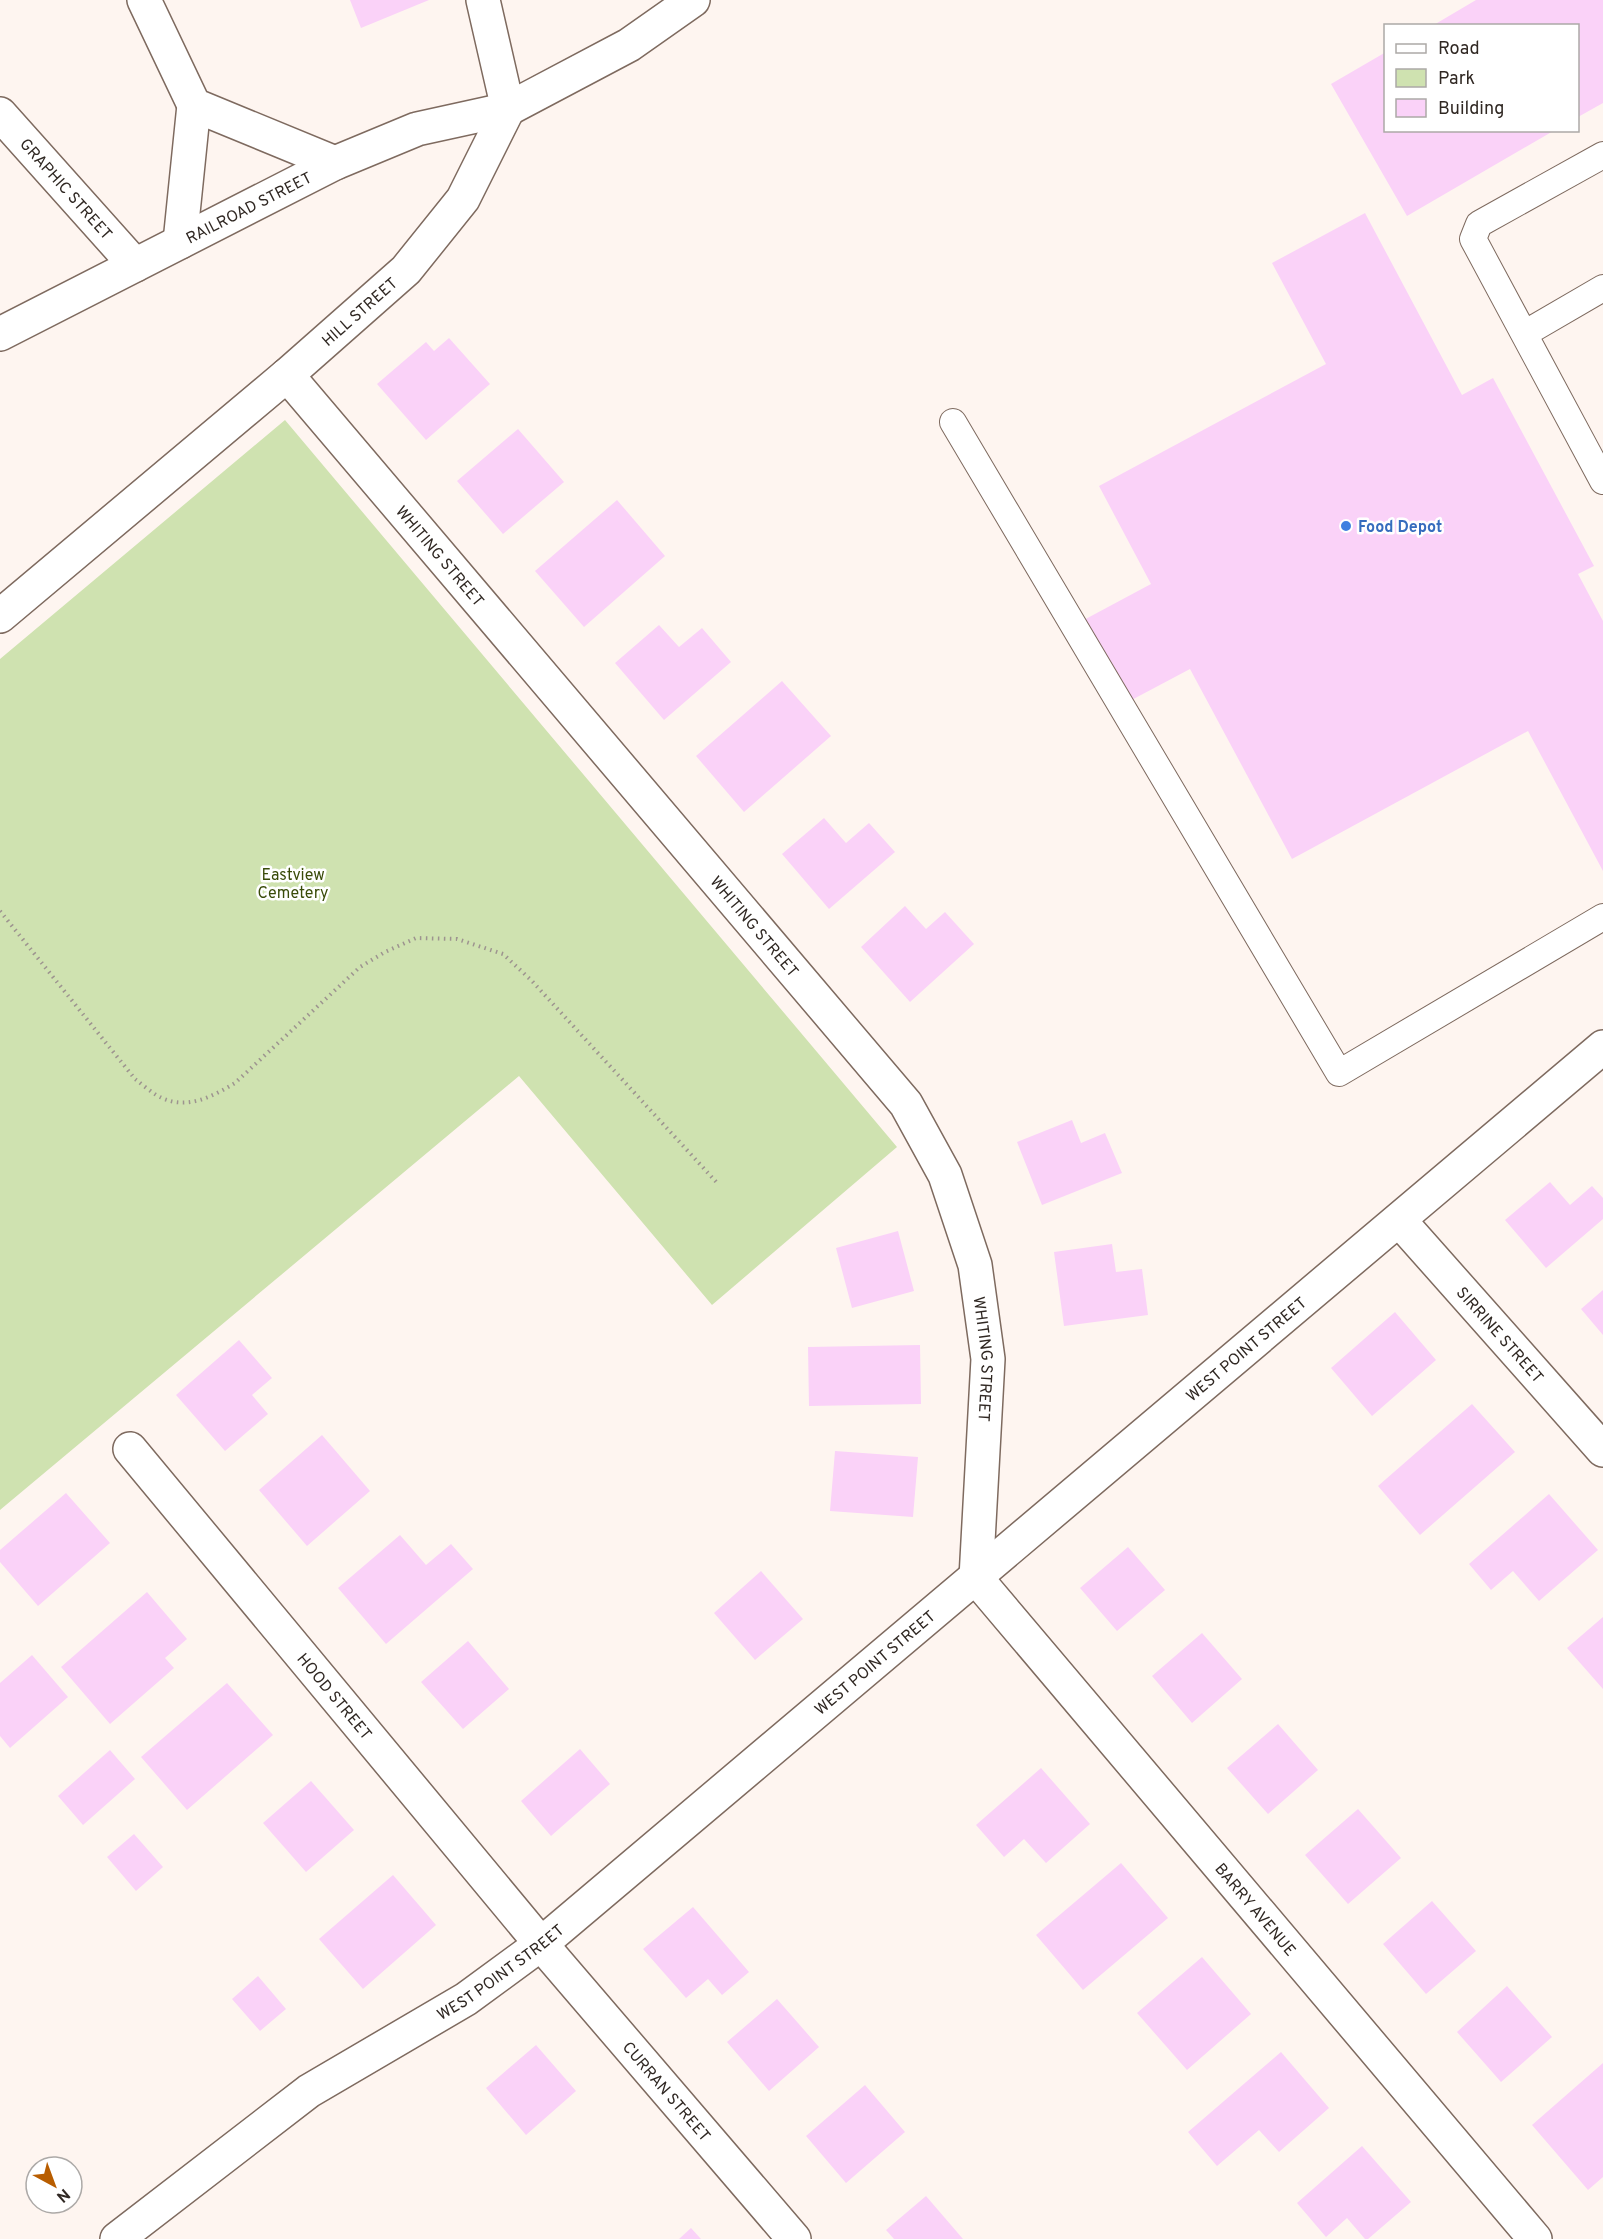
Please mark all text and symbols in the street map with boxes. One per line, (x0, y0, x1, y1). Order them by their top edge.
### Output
legend (1384, 24, 1579, 132)
text: Road (1438, 38, 1480, 61)
text: Park (1438, 68, 1475, 91)
text: Building (1438, 98, 1504, 121)
street label: GRAPHIC STREET (15, 135, 116, 245)
street label: RAILROAD STREET (183, 169, 316, 249)
street label: HILL STREET (318, 274, 403, 352)
street label: WHITING STREET (390, 502, 487, 612)
place label: Food Depot (1358, 518, 1442, 538)
marker: Food Depot (1339, 519, 1353, 533)
park label: Eastview Cemetery (258, 866, 328, 904)
street label: WHITING STREET (705, 873, 802, 982)
street label: SIRRINE STREET (1451, 1284, 1547, 1388)
street label: WEST POINT STREET (1183, 1294, 1312, 1407)
street label: WHITING STREET (967, 1295, 996, 1422)
street label: WEST POINT STREET (811, 1607, 940, 1720)
street label: HOOD STREET (292, 1650, 375, 1745)
street label: BARRY AVENUE (1210, 1860, 1299, 1961)
street label: WEST POINT STREET (434, 1921, 569, 2026)
street label: CURRAN STREET (617, 2038, 714, 2146)
north arrow (24, 2155, 84, 2215)
text: N (52, 2183, 73, 2206)

